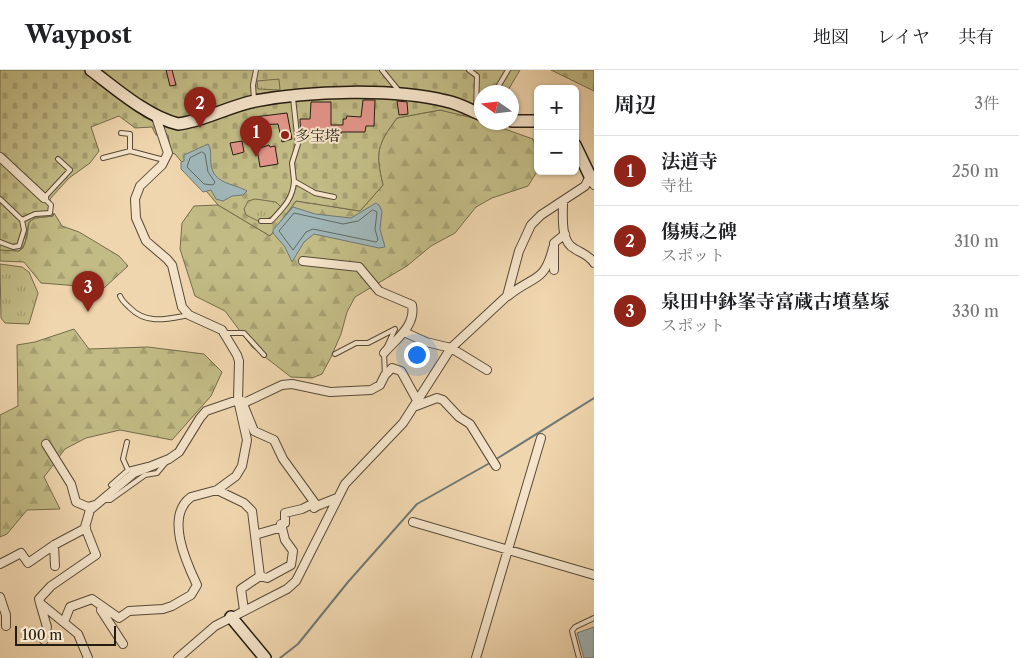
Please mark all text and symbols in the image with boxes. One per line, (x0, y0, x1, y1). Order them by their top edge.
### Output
text: Waypost (25, 20, 132, 49)
text: 地図 (813, 26, 849, 48)
text: レイヤ (877, 26, 930, 48)
text: 共有 (958, 26, 994, 48)
north arrow (474, 85, 519, 130)
map controls (534, 85, 579, 175)
button: + (534, 85, 579, 130)
pin: 2 (184, 87, 216, 128)
text: 周辺 (614, 92, 656, 117)
text: 3件 (974, 93, 999, 113)
pin: 1 (240, 116, 272, 157)
place label: 多宝塔 (295, 126, 340, 145)
marker: 多宝塔 (279, 129, 291, 141)
button: − (534, 130, 579, 175)
text: 法道寺 (661, 150, 718, 173)
text: 1 (626, 161, 634, 181)
text: 250 m (952, 161, 999, 181)
text: 寺社 (661, 175, 693, 195)
text: 傷痍之碑 (661, 220, 737, 243)
text: 2 (625, 231, 635, 251)
text: 310 m (954, 231, 999, 251)
text: スポット (661, 245, 725, 265)
pin: 3 (72, 271, 104, 312)
text: 泉田中鉢峯寺富蔵古墳墓塚 (661, 290, 889, 313)
text: 3 (625, 301, 635, 321)
text: 330 m (952, 301, 999, 321)
text: スポット (661, 315, 725, 335)
your location (404, 342, 430, 368)
scale bar (15, 623, 116, 646)
text: 100 m (22, 626, 62, 644)

